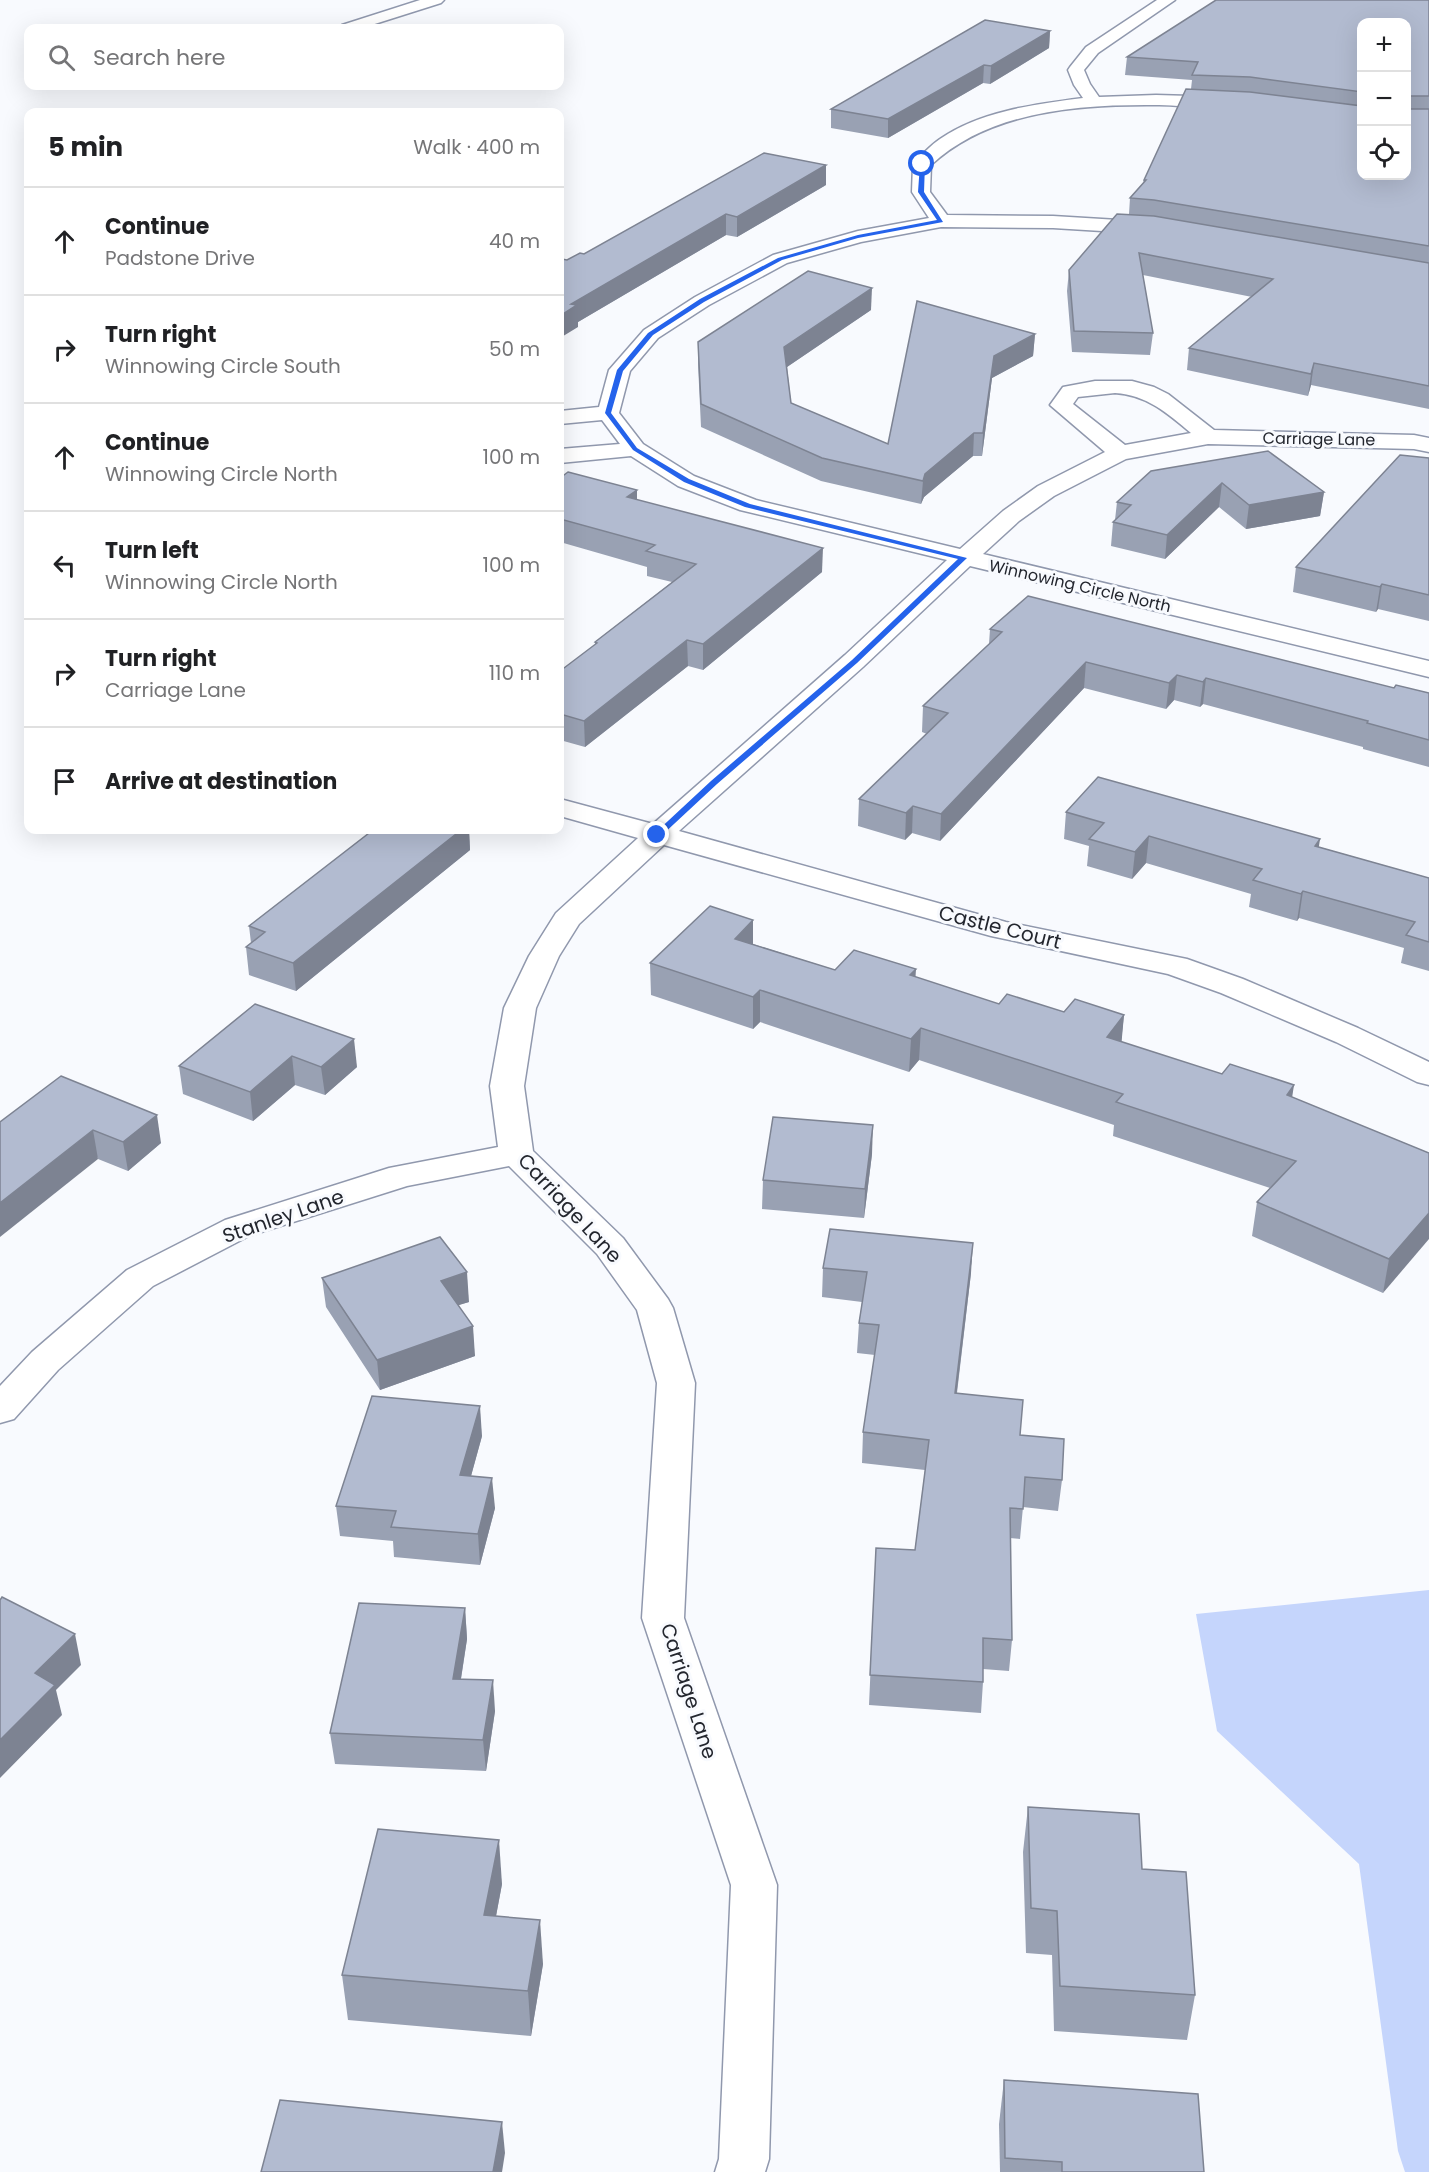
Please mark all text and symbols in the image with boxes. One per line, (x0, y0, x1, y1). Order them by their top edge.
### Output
map controls (1357, 18, 1411, 180)
button: + (1357, 18, 1411, 72)
search box (24, 24, 564, 90)
icon: search (45, 41, 78, 74)
text: Search here (93, 42, 226, 73)
button: − (1357, 72, 1411, 126)
button: locate (1357, 126, 1411, 180)
text: 5 min (48, 129, 123, 165)
text: Walk · 400 m (413, 133, 540, 161)
route start (908, 150, 934, 176)
text: Continue (105, 211, 209, 242)
icon: ahead (48, 225, 81, 258)
text: 40 m (489, 227, 540, 255)
text: Padstone Drive (105, 244, 255, 272)
text: Turn right (105, 319, 216, 350)
icon: right (48, 333, 81, 366)
text: 50 m (489, 335, 540, 363)
text: Winnowing Circle South (105, 352, 341, 380)
text: Continue (105, 427, 209, 458)
street label: Carriage Lane (1262, 427, 1376, 451)
icon: ahead (48, 441, 81, 474)
text: 100 m (483, 443, 540, 471)
text: Winnowing Circle North (105, 460, 338, 488)
text: Turn left (105, 535, 199, 566)
icon: left (48, 549, 81, 582)
text: 100 m (483, 551, 540, 579)
street label: Winnowing Circle North (987, 554, 1173, 618)
text: Winnowing Circle North (105, 568, 338, 596)
text: Turn right (105, 643, 216, 674)
icon: right (48, 657, 81, 690)
text: 110 m (489, 659, 540, 687)
text: Carriage Lane (105, 676, 246, 704)
icon: arrive (48, 765, 81, 798)
text: Arrive at destination (105, 766, 337, 797)
route end (643, 821, 669, 847)
street label: Castle Court (936, 898, 1064, 956)
street label: Carriage Lane (512, 1147, 628, 1269)
street label: Stanley Lane (219, 1182, 347, 1250)
street label: Carriage Lane (654, 1620, 724, 1762)

